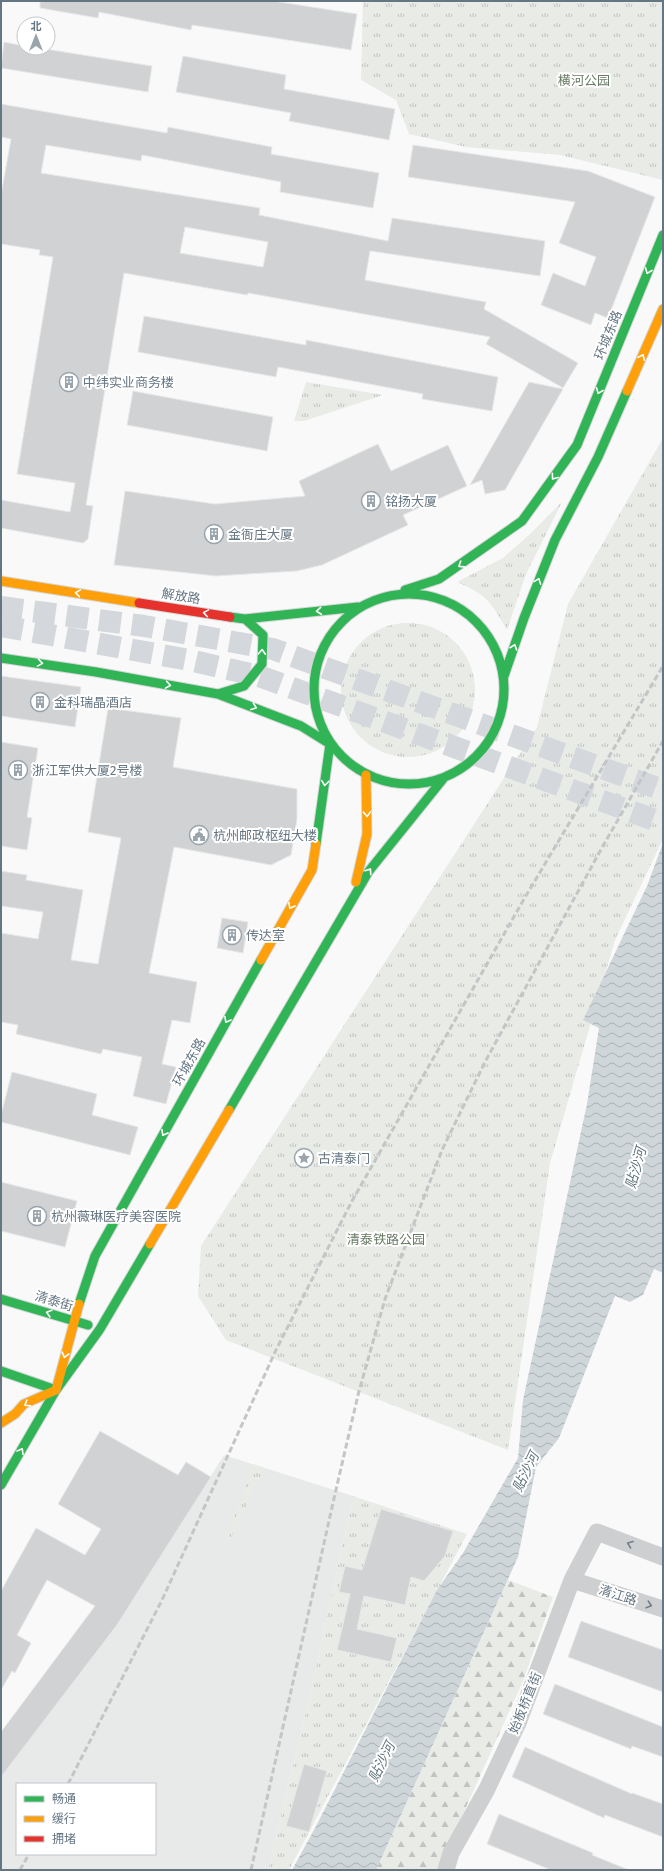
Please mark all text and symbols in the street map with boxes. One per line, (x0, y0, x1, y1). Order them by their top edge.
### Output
north arrow (16, 16, 56, 56)
text: 北 (31, 20, 42, 33)
park label: 横河公园 (558, 73, 610, 88)
one-way arrow (645, 267, 653, 274)
street label: 环城东路 (591, 308, 625, 362)
one-way arrow (638, 354, 646, 361)
building icon: 中纬实业商务楼 (58, 371, 80, 393)
place label: 中纬实业商务楼 (83, 375, 174, 390)
one-way arrow (596, 387, 604, 394)
one-way arrow (551, 473, 559, 480)
building icon: 铭扬大厦 (360, 490, 382, 512)
place label: 铭扬大厦 (385, 494, 437, 509)
building icon: 金衙庄大厦 (203, 523, 225, 545)
place label: 金衙庄大厦 (228, 527, 293, 542)
one-way arrow (458, 560, 465, 568)
one-way arrow (534, 578, 542, 585)
street label: 解放路 (161, 586, 201, 606)
one-way arrow (75, 589, 81, 598)
one-way arrow (316, 606, 322, 615)
one-way arrow (203, 609, 210, 618)
one-way arrow (509, 644, 518, 651)
one-way arrow (258, 649, 267, 655)
one-way arrow (36, 659, 43, 667)
one-way arrow (165, 680, 171, 689)
building icon: 金科瑞晶酒店 (29, 691, 51, 713)
place label: 金科瑞晶酒店 (54, 695, 132, 710)
one-way arrow (251, 702, 258, 711)
building icon: 浙江军供大厦2号楼 (7, 759, 29, 781)
place label: 浙江军供大厦2号楼 (32, 763, 142, 778)
one-way arrow (321, 780, 330, 786)
one-way arrow (363, 811, 371, 817)
public building icon: 杭州邮政枢纽大楼 (188, 824, 210, 846)
place label: 杭州邮政枢纽大楼 (213, 828, 317, 843)
one-way arrow (365, 869, 372, 876)
one-way arrow (288, 902, 296, 909)
building icon: 传达室 (221, 924, 243, 946)
place label: 传达室 (246, 928, 285, 943)
one-way arrow (225, 1015, 232, 1023)
street label: 环城东路 (170, 1036, 208, 1088)
one-way arrow (161, 1129, 169, 1136)
water label: 贴沙河 (622, 1143, 651, 1191)
place icon: 古清泰门 (293, 1147, 315, 1169)
place label: 古清泰门 (318, 1151, 370, 1166)
building icon: 杭州薇琳医疗美容医院 (26, 1205, 48, 1227)
place label: 杭州薇琳医疗美容医院 (51, 1209, 181, 1224)
park label: 清泰铁路公园 (347, 1232, 425, 1247)
street label: 清泰街 (33, 1288, 75, 1314)
one-way arrow (46, 1309, 53, 1318)
one-way arrow (62, 1352, 70, 1359)
one-way arrow (24, 1399, 31, 1406)
water label: 贴沙河 (509, 1447, 544, 1495)
one-way arrow (16, 1448, 23, 1456)
one-way arrow (626, 1541, 633, 1549)
street label: 清江路 (597, 1582, 639, 1608)
one-way arrow (646, 1600, 653, 1609)
street label: 始板桥直街 (506, 1670, 544, 1736)
water label: 贴沙河 (365, 1737, 400, 1785)
legend (16, 1783, 156, 1855)
text: 畅通 (52, 1792, 76, 1806)
text: 缓行 (52, 1812, 76, 1826)
text: 拥堵 (52, 1832, 76, 1846)

